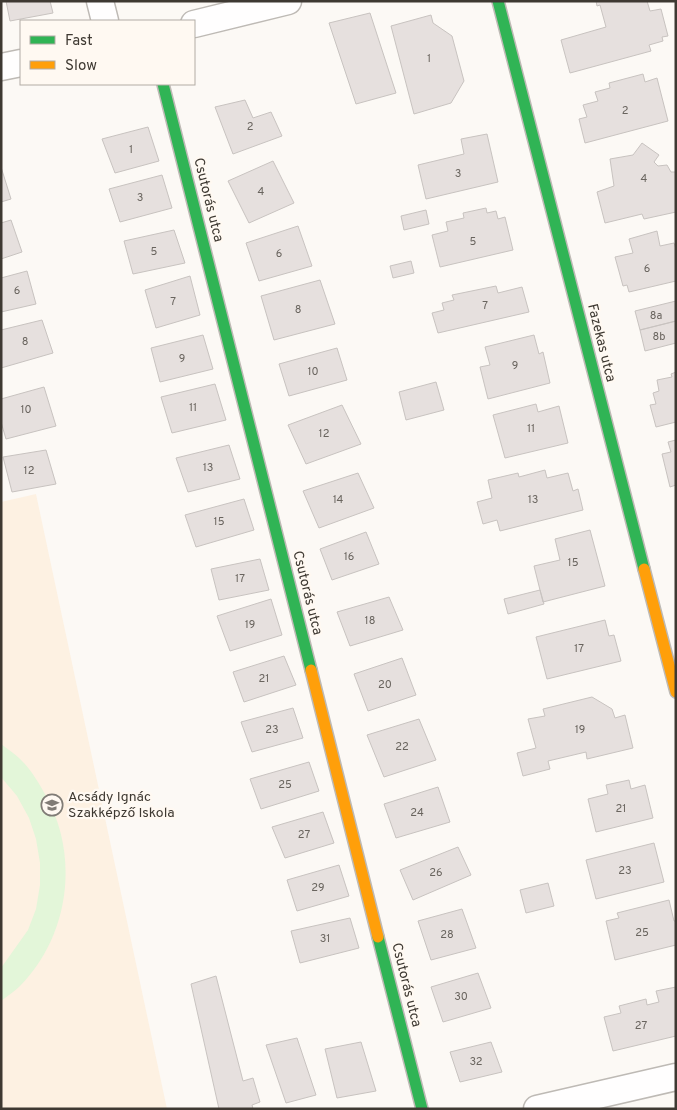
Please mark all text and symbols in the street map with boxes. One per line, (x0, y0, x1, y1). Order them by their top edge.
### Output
legend (20, 20, 195, 85)
text: Fast (65, 32, 93, 51)
house number: 1 (427, 52, 431, 66)
text: Slow (65, 57, 97, 76)
house number: 2 (622, 104, 628, 118)
house number: 2 (247, 120, 253, 134)
house number: 1 (129, 143, 133, 157)
street label: Csutorás utca (189, 156, 227, 244)
house number: 3 (455, 167, 461, 181)
house number: 4 (641, 172, 648, 186)
house number: 4 (258, 185, 265, 199)
house number: 3 (137, 191, 143, 205)
house number: 5 (470, 235, 477, 249)
house number: 5 (151, 245, 158, 259)
house number: 6 (276, 247, 282, 261)
house number: 6 (644, 262, 650, 276)
house number: 6 (14, 284, 20, 298)
house number: 7 (170, 295, 176, 309)
house number: 7 (482, 299, 488, 313)
street label: Fazekas utca (583, 302, 619, 384)
house number: 8 (295, 303, 301, 317)
house number: 8a (650, 309, 663, 323)
house number: 8b (653, 330, 665, 344)
house number: 8 (22, 335, 28, 349)
house number: 9 (179, 352, 185, 366)
house number: 9 (512, 359, 518, 373)
house number: 10 (307, 365, 319, 379)
house number: 11 (189, 401, 197, 415)
house number: 10 (20, 403, 32, 417)
house number: 11 (527, 422, 535, 436)
house number: 12 (319, 427, 329, 441)
house number: 13 (203, 461, 213, 475)
house number: 12 (24, 464, 34, 478)
house number: 14 (333, 493, 344, 507)
house number: 13 (528, 493, 538, 507)
house number: 15 (214, 515, 225, 529)
street label: Csutorás utca (288, 549, 326, 637)
house number: 16 (344, 550, 354, 564)
house number: 15 (568, 556, 579, 570)
house number: 17 (235, 572, 245, 586)
house number: 18 (365, 614, 375, 628)
house number: 19 (245, 618, 255, 632)
house number: 17 (574, 642, 584, 656)
house number: 21 (259, 672, 269, 686)
house number: 20 (378, 678, 392, 692)
house number: 23 (265, 723, 279, 737)
house number: 19 (575, 723, 585, 737)
house number: 22 (395, 740, 409, 754)
house number: 25 (278, 778, 292, 792)
place label: Acsády Ignác Szakképző Iskola (68, 789, 175, 822)
school or university icon: Acsády Ignác Szakképző Iskola (40, 793, 64, 817)
house number: 21 (616, 802, 626, 816)
house number: 24 (410, 806, 424, 820)
house number: 27 (298, 828, 310, 842)
house number: 23 (618, 864, 632, 878)
house number: 26 (429, 866, 443, 880)
house number: 29 (311, 881, 325, 895)
house number: 25 (635, 926, 649, 940)
house number: 28 (440, 928, 454, 942)
house number: 31 (320, 932, 330, 946)
street label: Csutorás utca (387, 941, 425, 1029)
house number: 30 (454, 990, 468, 1004)
house number: 27 (635, 1019, 647, 1033)
house number: 32 (469, 1055, 483, 1069)

